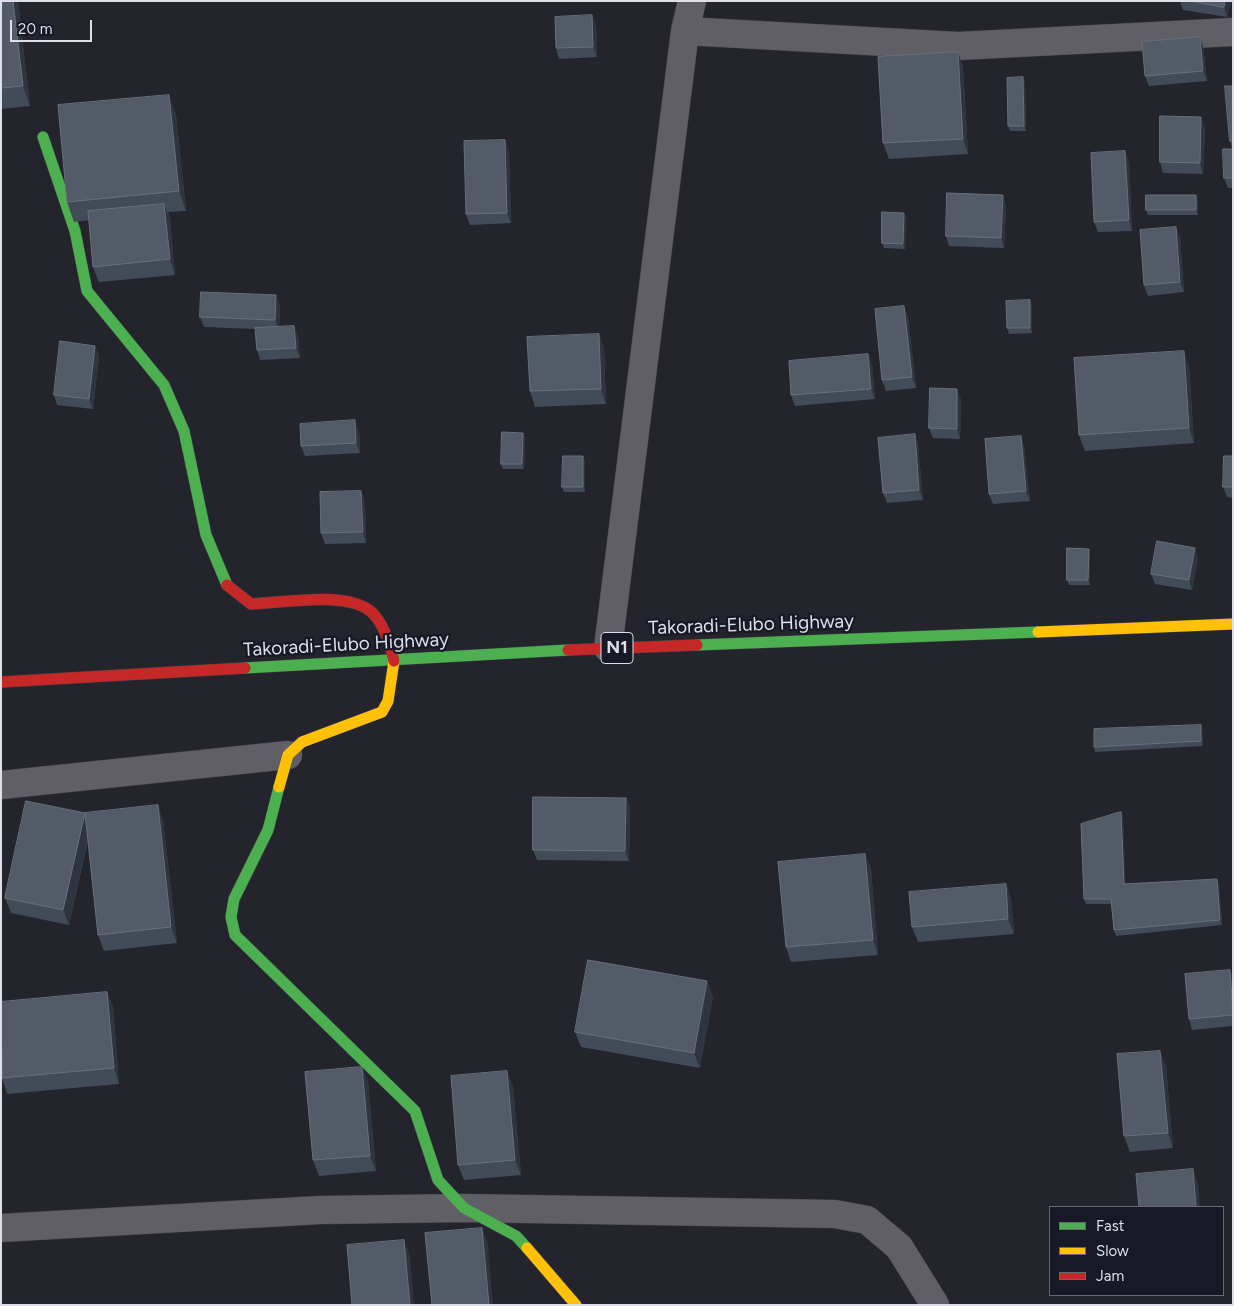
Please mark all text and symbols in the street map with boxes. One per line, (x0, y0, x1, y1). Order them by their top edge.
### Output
scale bar (12, 10, 95, 42)
text: 20 m (18, 20, 52, 38)
street label: Takoradi-Elubo Highway (648, 610, 854, 640)
street label: Takoradi-Elubo Highway (243, 628, 449, 662)
road number: N1 (601, 632, 633, 664)
legend (1049, 1206, 1224, 1296)
text: Fast (1096, 1217, 1124, 1235)
text: Slow (1096, 1242, 1129, 1260)
text: Jam (1096, 1267, 1124, 1285)

